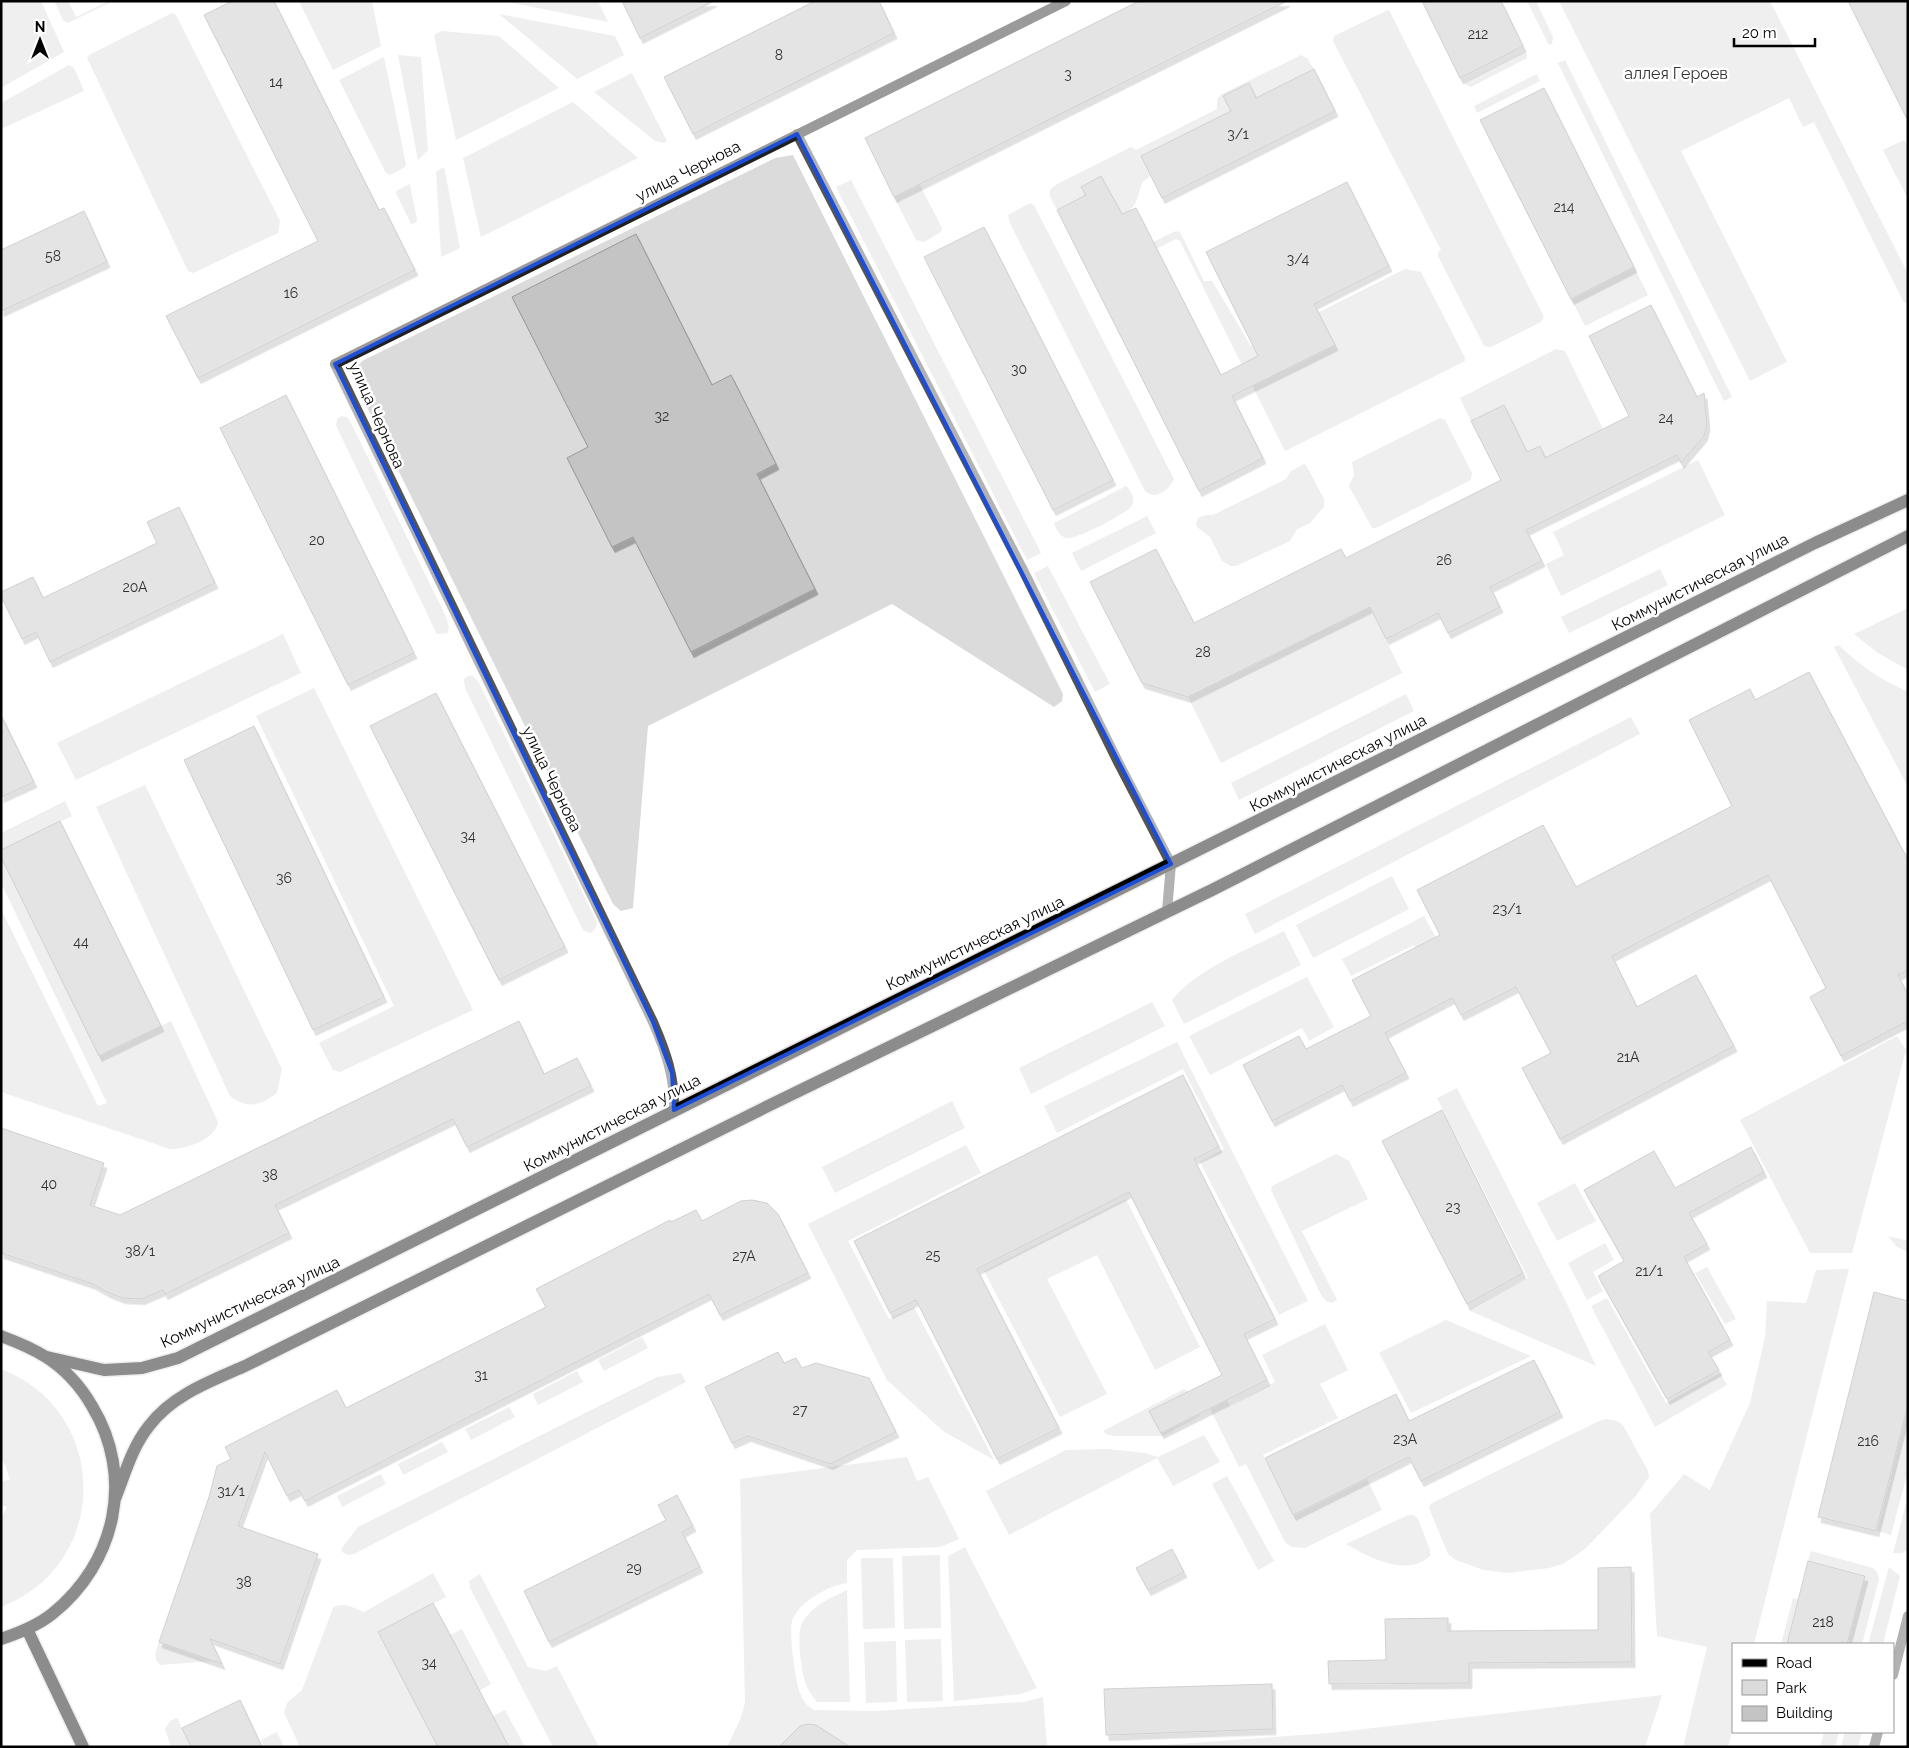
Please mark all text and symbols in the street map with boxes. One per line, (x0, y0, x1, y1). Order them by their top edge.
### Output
north arrow (15, 15, 65, 65)
scale bar (1734, 15, 1815, 47)
text: N (35, 19, 45, 35)
text: 20 m (1742, 24, 1777, 42)
house number: 212 (1468, 26, 1488, 42)
house number: 8 (775, 47, 783, 63)
park label: аллея Героев (1624, 64, 1728, 83)
house number: 3 (1064, 66, 1072, 82)
house number: 14 (269, 74, 283, 90)
house number: 3/1 (1227, 126, 1249, 142)
street label: улица Чернова (632, 136, 744, 206)
house number: 214 (1554, 199, 1575, 215)
house number: 58 (45, 248, 61, 264)
house number: 3/4 (1287, 251, 1309, 267)
house number: 16 (284, 285, 298, 301)
street label: улица Чернова (345, 359, 409, 471)
house number: 30 (1011, 361, 1027, 377)
house number: 32 (655, 408, 669, 424)
house number: 24 (1659, 410, 1674, 426)
street label: Коммунистическая улица (1609, 529, 1791, 635)
house number: 20 (309, 532, 325, 548)
house number: 26 (1436, 552, 1452, 568)
house number: 20А (122, 579, 148, 595)
house number: 28 (1195, 644, 1211, 660)
street label: Коммунистическая улица (1247, 710, 1429, 816)
street label: улица Чернова (518, 723, 586, 835)
house number: 34 (460, 828, 476, 844)
house number: 36 (276, 870, 292, 886)
street label: Коммунистическая улица (883, 892, 1067, 994)
house number: 23/1 (1493, 901, 1521, 917)
house number: 44 (73, 934, 89, 950)
house number: 21А (1617, 1049, 1640, 1065)
street label: Коммунистическая улица (521, 1070, 703, 1176)
house number: 38 (262, 1167, 278, 1183)
house number: 40 (41, 1176, 57, 1192)
house number: 23 (1446, 1199, 1460, 1215)
house number: 38/1 (125, 1243, 155, 1259)
house number: 25 (926, 1247, 941, 1263)
house number: 27А (732, 1248, 756, 1264)
street label: Коммунистическая улица (157, 1252, 343, 1352)
house number: 21/1 (1635, 1263, 1663, 1279)
house number: 31 (474, 1367, 488, 1383)
house number: 27 (793, 1402, 808, 1418)
house number: 23А (1393, 1431, 1418, 1447)
house number: 216 (1857, 1433, 1879, 1449)
house number: 31/1 (217, 1483, 245, 1499)
house number: 29 (626, 1560, 642, 1576)
house number: 38 (236, 1574, 252, 1590)
house number: 218 (1812, 1614, 1834, 1630)
legend (1732, 1643, 1894, 1733)
text: Road (1776, 1654, 1812, 1672)
house number: 34 (421, 1655, 437, 1671)
text: Park (1776, 1679, 1807, 1697)
text: Building (1776, 1704, 1833, 1722)

